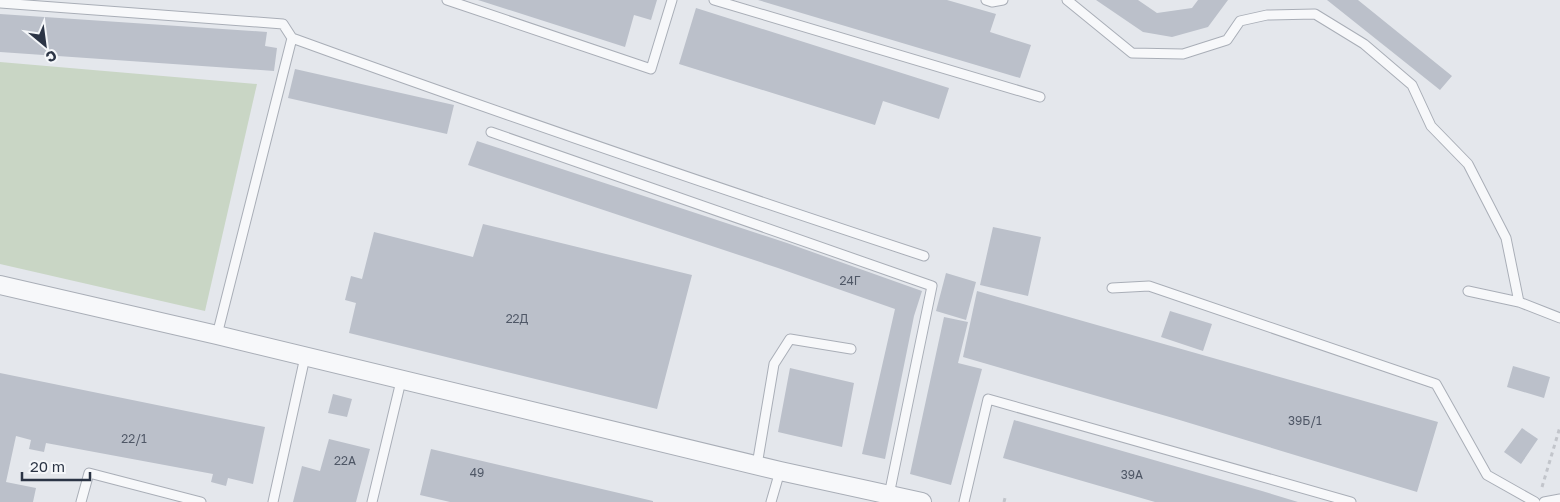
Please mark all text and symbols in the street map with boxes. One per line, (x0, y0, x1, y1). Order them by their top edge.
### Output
north arrow (20, 20, 70, 70)
text: С (43, 47, 60, 67)
house number: 24Г (839, 273, 861, 288)
house number: 22Д (506, 311, 529, 326)
house number: 39Б/1 (1288, 413, 1322, 428)
house number: 22/1 (121, 431, 147, 446)
scale bar (22, 450, 90, 482)
house number: 22А (334, 453, 356, 468)
text: 20 m (30, 457, 65, 475)
house number: 49 (470, 465, 484, 480)
house number: 39А (1121, 467, 1143, 482)

